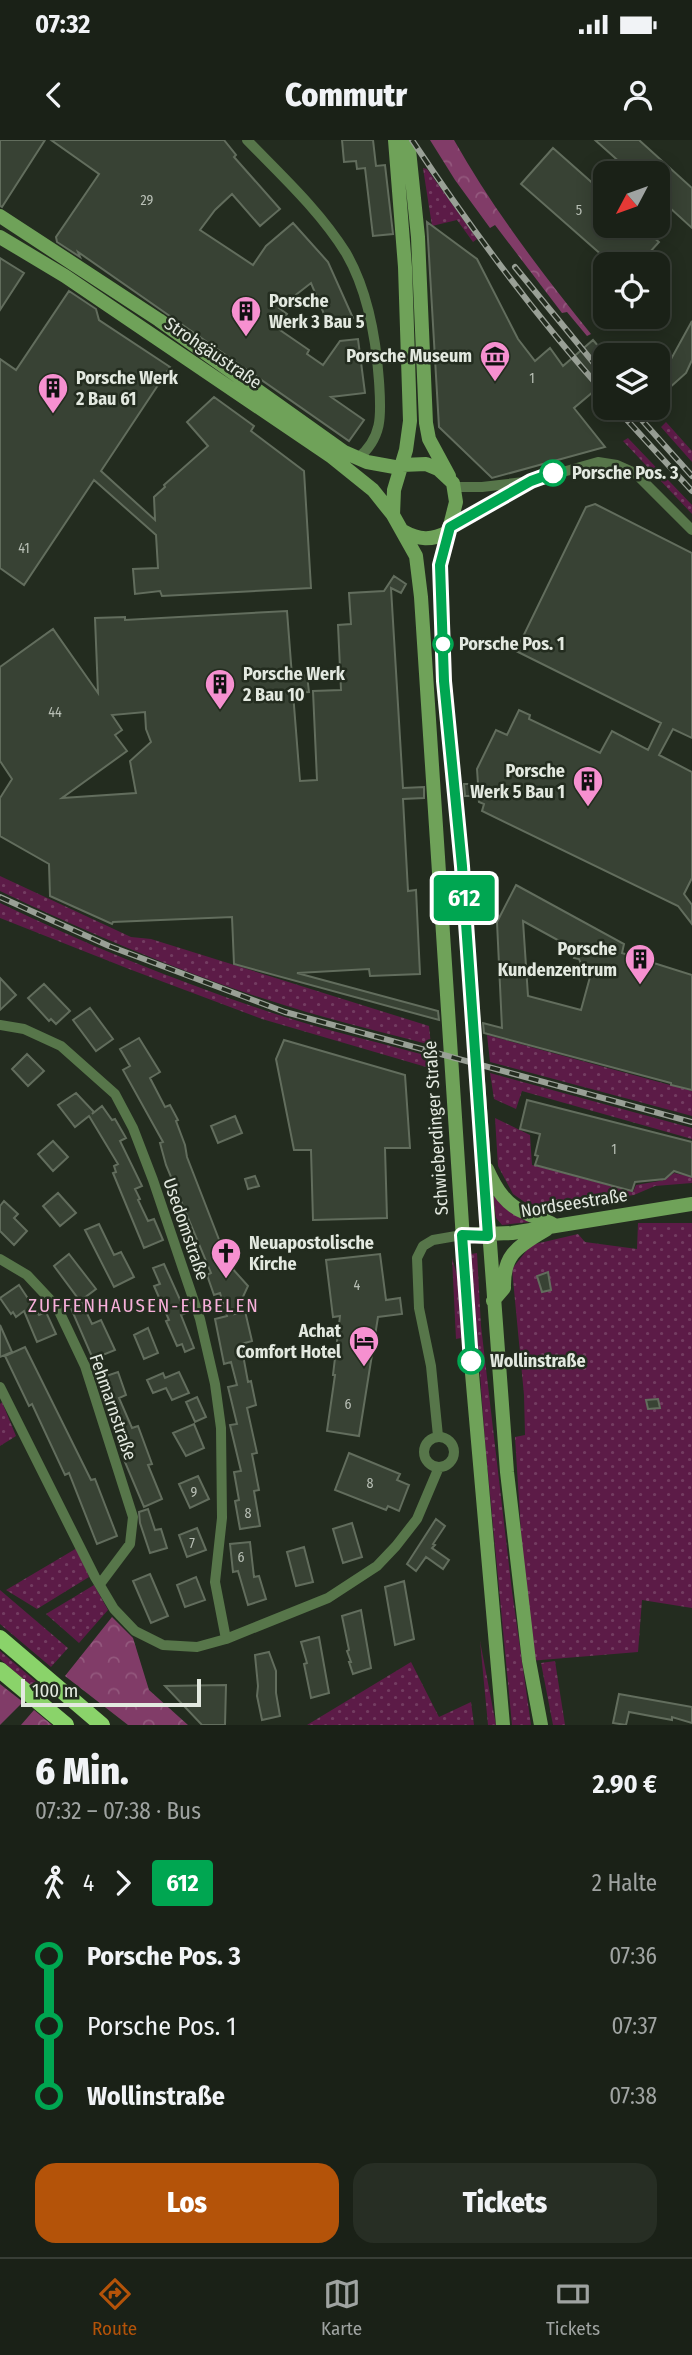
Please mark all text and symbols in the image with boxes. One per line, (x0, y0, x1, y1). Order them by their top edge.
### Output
text: 07:32 (35, 9, 90, 40)
icon: back (35, 76, 73, 114)
text: Commutr (285, 76, 407, 114)
icon: person (619, 76, 657, 114)
north arrow (593, 161, 670, 238)
map controls (593, 161, 670, 420)
house number: 29 (141, 192, 154, 209)
house number: 5 (576, 202, 582, 219)
button: locate (593, 252, 670, 329)
place label: Porsche Werk 3 Bau 5 (269, 290, 365, 333)
building icon: Porsche Werk 3 Bau 5 (229, 294, 263, 338)
street label: Strohgäustraße (160, 312, 266, 394)
museum icon: Porsche Museum (478, 339, 512, 383)
button: layers (593, 343, 670, 420)
place label: Porsche Museum (346, 345, 472, 367)
place label: Porsche Werk 2 Bau 61 (75, 367, 179, 410)
house number: 1 (529, 370, 535, 387)
building icon: Porsche Werk 2 Bau 61 (36, 371, 70, 415)
marker: Porsche Pos. 3 (540, 460, 566, 486)
place label: Porsche Pos. 3 (572, 462, 679, 484)
house number: 41 (18, 540, 30, 557)
place label: Porsche Pos. 1 (459, 633, 565, 655)
marker: Porsche Pos. 1 (433, 634, 453, 654)
place label: Porsche Werk 2 Bau 10 (242, 663, 346, 706)
building icon: Porsche Werk 2 Bau 10 (203, 667, 237, 711)
house number: 44 (48, 704, 62, 721)
place label: Porsche Werk 5 Bau 1 (470, 760, 565, 803)
building icon: Porsche Werk 5 Bau 1 (571, 764, 605, 808)
line badge: 612 (424, 875, 504, 921)
text: 612 (448, 884, 480, 912)
place label: Porsche Kundenzentrum (498, 938, 617, 981)
building icon: Porsche Kundenzentrum (623, 942, 657, 986)
street label: Schwieberdinger Straße (419, 1040, 453, 1216)
house number: 1 (611, 1141, 617, 1158)
street label: Usedomstraße (158, 1175, 214, 1283)
street label: Nordseestraße (519, 1184, 629, 1222)
place label: Neuapostolische Kirche (249, 1232, 374, 1275)
church icon: Neuapostolische Kirche (209, 1236, 243, 1280)
house number: 4 (354, 1277, 361, 1294)
district label: ZUFFENHAUSEN-ELBELEN (28, 1294, 260, 1317)
place label: Achat Comfort Hotel (236, 1320, 342, 1363)
hotel icon: Achat Comfort Hotel (347, 1324, 381, 1368)
marker: Wollinstraße (458, 1348, 484, 1374)
place label: Wollinstraße (490, 1350, 586, 1372)
street label: Fehmarnstraße (85, 1351, 141, 1463)
house number: 6 (345, 1396, 352, 1413)
house number: 8 (367, 1475, 374, 1492)
house number: 9 (191, 1484, 198, 1501)
house number: 8 (245, 1505, 252, 1522)
house number: 7 (189, 1535, 195, 1552)
house number: 6 (238, 1549, 245, 1566)
scale bar (21, 1676, 201, 1708)
text: 100 m (32, 1679, 78, 1702)
text: 6 Min. (35, 1748, 129, 1794)
text: 2.90 € (593, 1769, 657, 1800)
text: 07:32 – 07:38 · Bus (35, 1797, 201, 1825)
icon: walk (35, 1864, 73, 1902)
icon: forward (104, 1864, 142, 1902)
text: 4 (83, 1869, 94, 1897)
text: 612 (166, 1869, 199, 1897)
text: 2 Halte (592, 1869, 657, 1897)
text: Porsche Pos. 3 (87, 1941, 241, 1972)
text: 07:36 (609, 1942, 657, 1970)
text: Porsche Pos. 1 (87, 2011, 236, 2042)
text: 07:37 (611, 2012, 657, 2040)
text: Wollinstraße (87, 2081, 225, 2112)
text: 07:38 (609, 2082, 657, 2110)
button: Los (35, 2163, 339, 2243)
button: Tickets (353, 2163, 657, 2243)
tab: Route (92, 2275, 137, 2340)
tab: Karte (321, 2275, 362, 2340)
tab: Tickets (546, 2275, 600, 2340)

